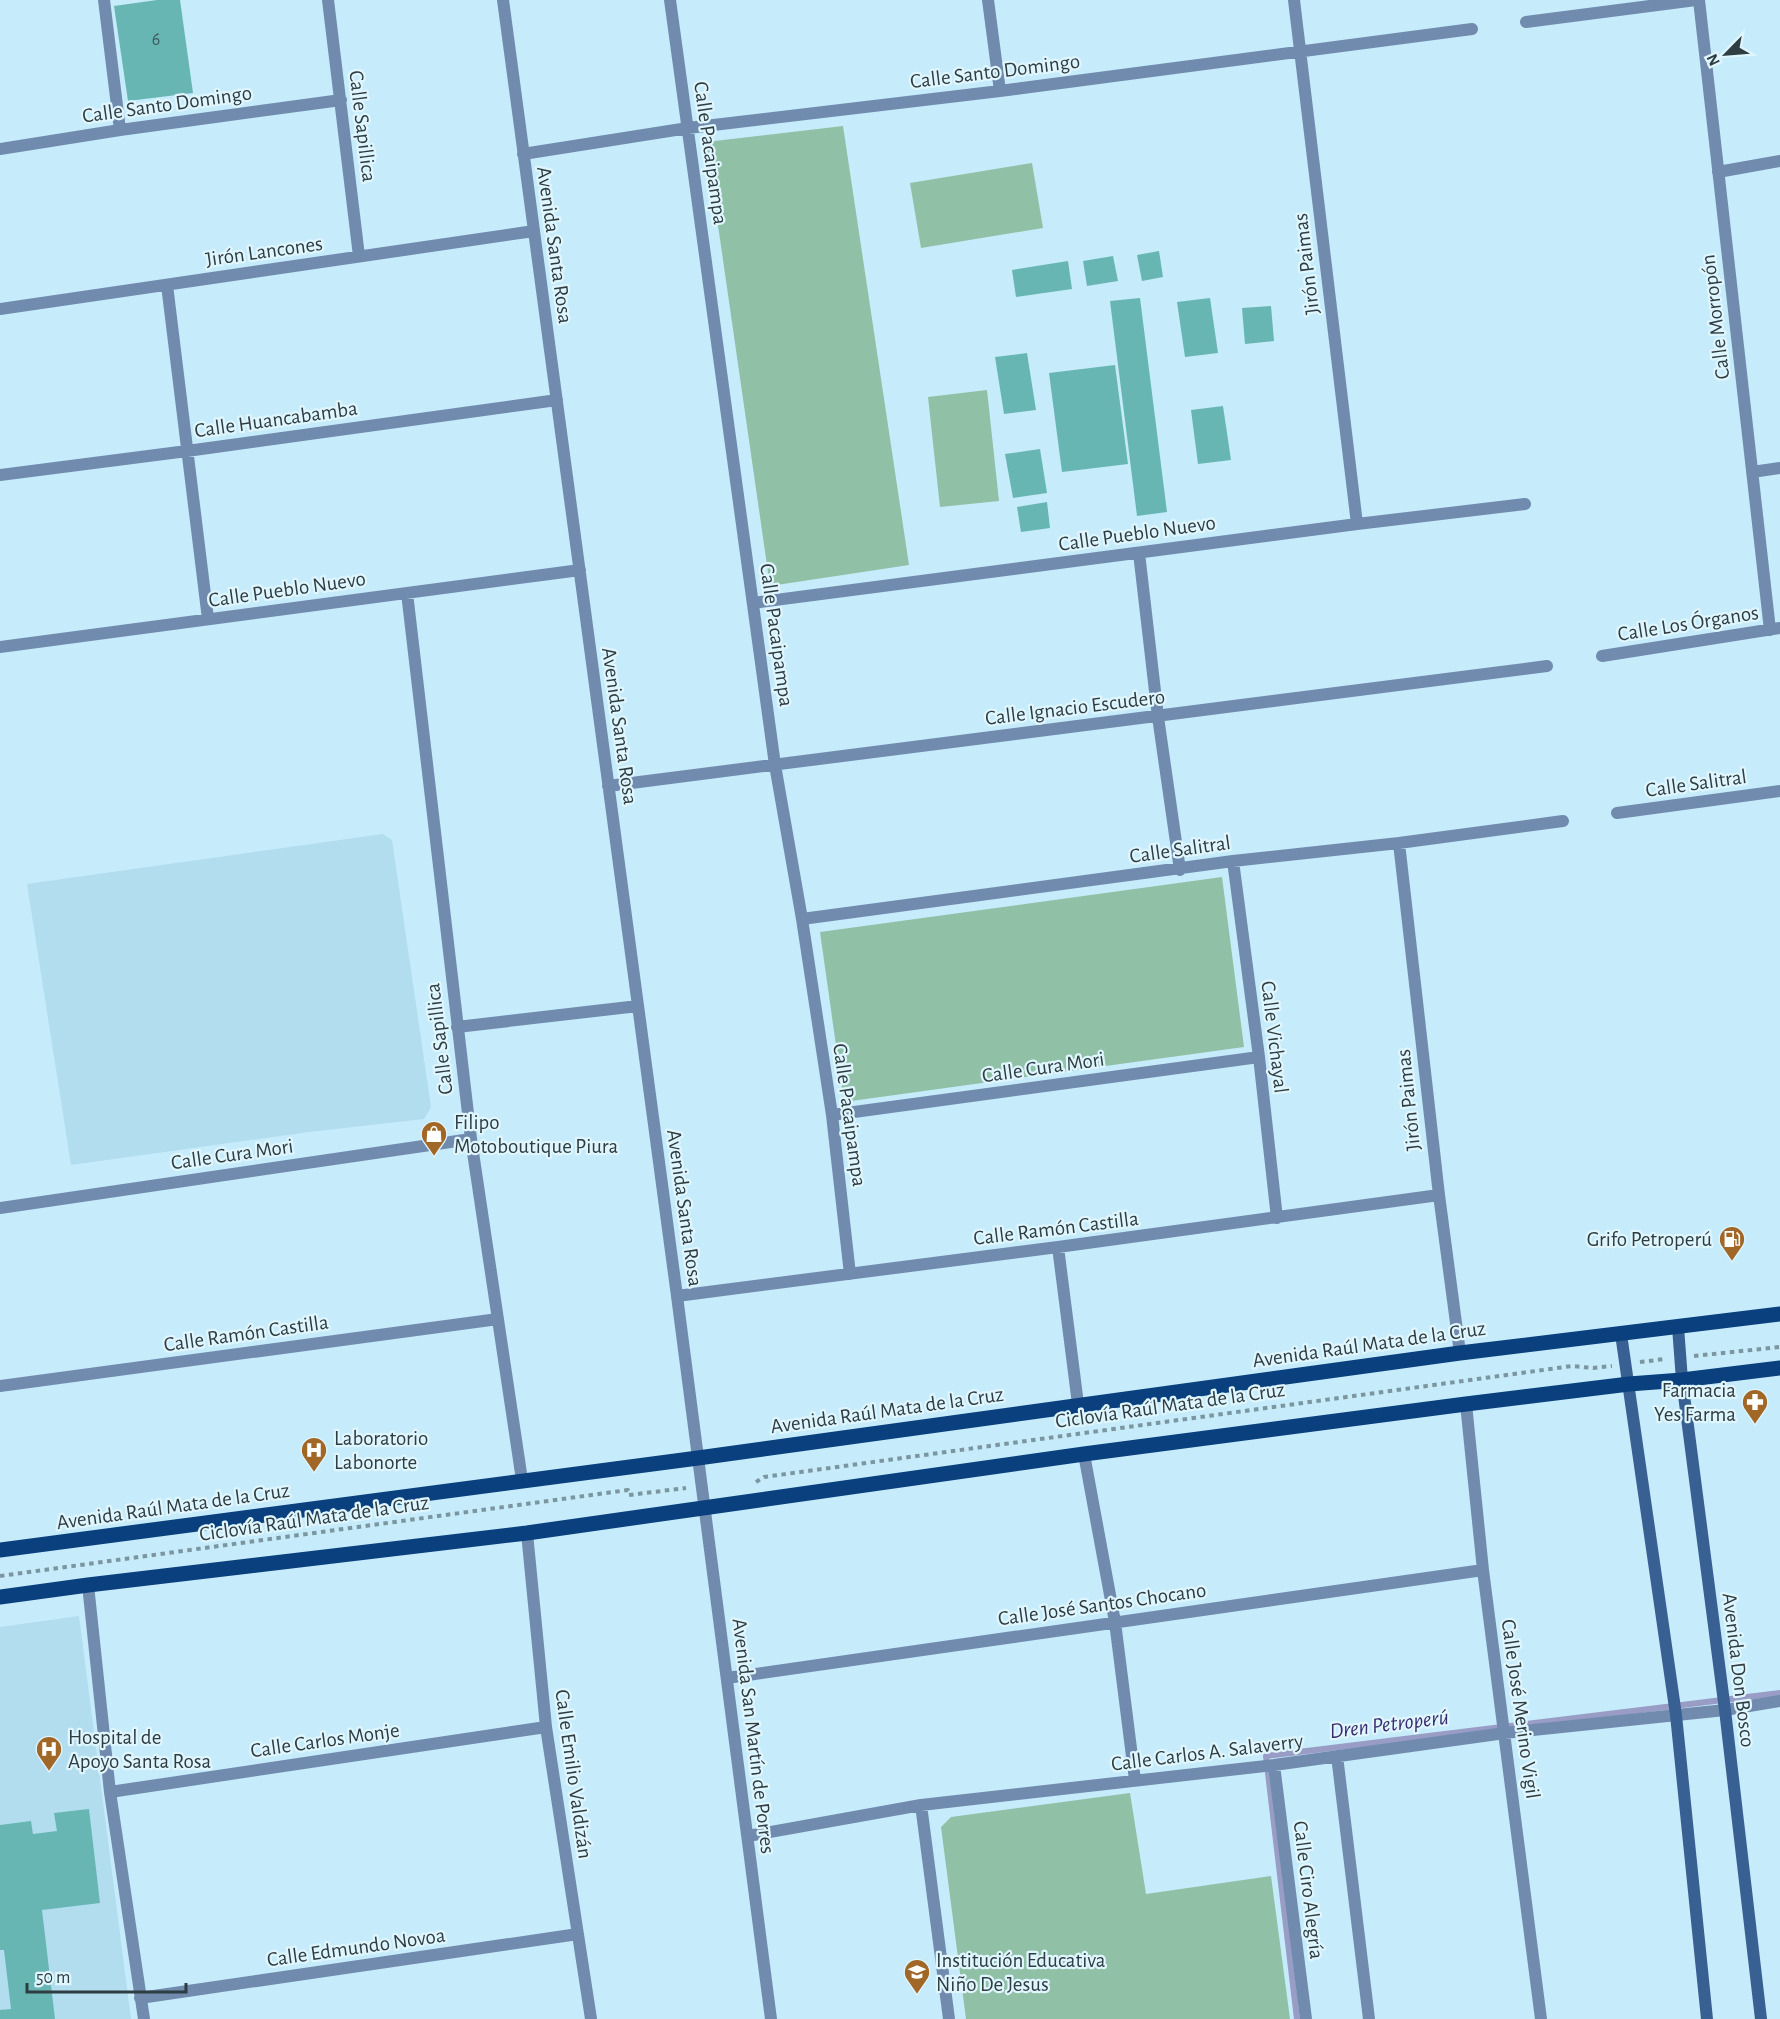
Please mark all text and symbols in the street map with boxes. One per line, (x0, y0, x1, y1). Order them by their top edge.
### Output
north arrow (1696, 24, 1756, 84)
house number: 6 (152, 31, 160, 49)
street label: Calle Santo Domingo (909, 51, 1081, 92)
text: N (1704, 51, 1723, 68)
street label: Calle Sapillica (345, 69, 380, 183)
street label: Calle Pacaipampa (690, 80, 731, 226)
street label: Calle Santo Domingo (81, 82, 253, 127)
street label: Avenida Santa Rosa (533, 165, 576, 325)
street label: Jirón Paimas (1290, 212, 1323, 316)
street label: Jirón Lancones (204, 233, 324, 270)
street label: Calle Morropón (1697, 253, 1734, 381)
street label: Calle Huancabamba (193, 398, 359, 441)
street label: Calle Pueblo Nuevo (1057, 512, 1217, 555)
street label: Calle Pacaipampa (756, 562, 797, 708)
street label: Calle Pueblo Nuevo (207, 568, 367, 611)
street label: Calle Los Órganos (1616, 600, 1760, 645)
street label: Avenida Santa Rosa (598, 646, 641, 806)
street label: Calle Ignacio Escudero (984, 686, 1166, 729)
street label: Calle Salitral (1644, 766, 1748, 801)
street label: Calle Salitral (1128, 832, 1232, 867)
street label: Calle Vichayal (1257, 980, 1292, 1094)
street label: Calle Sapillica (422, 982, 457, 1096)
street label: Calle Pacaipampa (829, 1042, 870, 1188)
street label: Jirón Paimas (1393, 1048, 1424, 1152)
street label: Calle Cura Mori (981, 1049, 1106, 1086)
place label: Filipo Motoboutique Piura (454, 1112, 618, 1157)
shop icon: Filipo Motoboutique Piura (419, 1119, 449, 1157)
street label: Avenida Santa Rosa (663, 1128, 706, 1288)
street label: Calle Cura Mori (170, 1136, 295, 1173)
street label: Calle Ramón Castilla (972, 1208, 1140, 1249)
fuel station icon: Grifo Petroperú (1717, 1224, 1747, 1262)
place label: Grifo Petroperú (1587, 1229, 1712, 1250)
street label: Calle Ramón Castilla (162, 1311, 330, 1355)
street label: Avenida Raúl Mata de la Cruz (1251, 1318, 1487, 1371)
street label: Ciclovía Raúl Mata de la Cruz (1054, 1379, 1286, 1432)
place label: Farmacia Yes Farma (1654, 1380, 1736, 1425)
street label: Avenida Raúl Mata de la Cruz (769, 1384, 1005, 1437)
pharmacy icon: Farmacia Yes Farma (1740, 1387, 1770, 1425)
place label: Laboratorio Labonorte (334, 1428, 428, 1473)
hospital icon: Laboratorio Labonorte (299, 1435, 329, 1473)
street label: Avenida Raúl Mata de la Cruz (55, 1480, 291, 1533)
street label: Ciclovía Raúl Mata de la Cruz (198, 1492, 430, 1545)
street label: Calle José Santos Chocano (997, 1579, 1207, 1629)
street label: Avenida Don Bosco (1719, 1592, 1758, 1749)
street label: Avenida San Martín de Porres (729, 1617, 778, 1855)
street label: Calle José Merino Vigil (1497, 1618, 1544, 1800)
street label: Calle Emilio Valdizán (551, 1688, 596, 1860)
water label: Dren Petroperú (1328, 1706, 1450, 1743)
street label: Calle Carlos Monje (249, 1720, 401, 1761)
place label: Hospital de Apoyo Santa Rosa (68, 1727, 212, 1772)
street label: Calle Carlos A. Salaverry (1110, 1730, 1304, 1775)
hospital icon: Hospital de Apoyo Santa Rosa (34, 1734, 64, 1772)
street label: Calle Ciro Alegría (1290, 1820, 1327, 1961)
street label: Calle Edmundo Novoa (266, 1925, 447, 1970)
place label: Institución Educativa Niño De Jesus (936, 1950, 1106, 1995)
scale bar (27, 1956, 186, 1994)
school or university icon: Institución Educativa Niño De Jesus (902, 1957, 932, 1995)
text: 50 m (36, 1969, 70, 1987)

